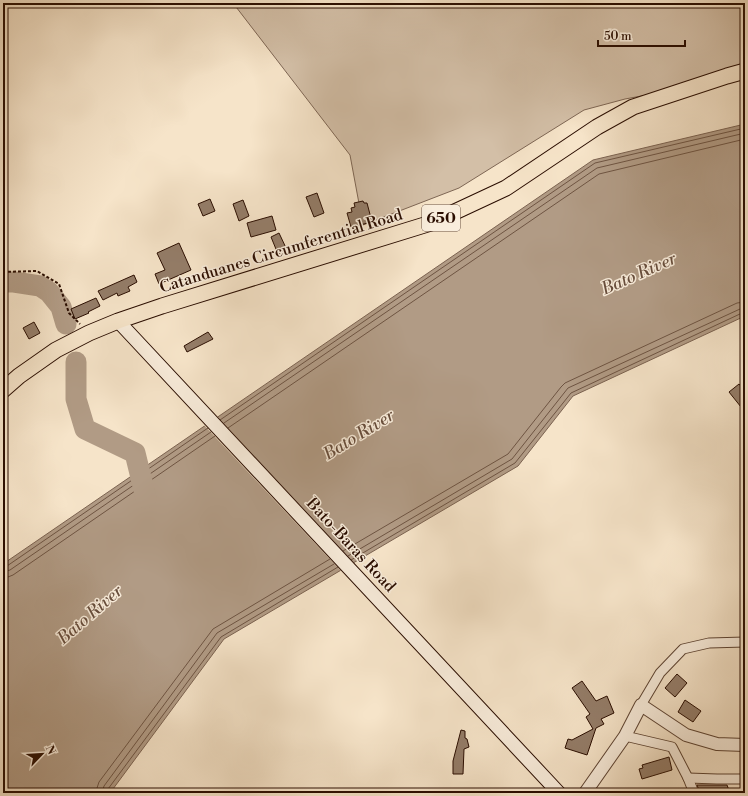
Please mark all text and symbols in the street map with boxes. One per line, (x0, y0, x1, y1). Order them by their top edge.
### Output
scale bar (598, 22, 685, 48)
text: 50 m (604, 29, 632, 44)
street label: Catanduanes Circumferential Road (157, 204, 405, 298)
road number: 650 (422, 205, 460, 231)
water label: Bato River (597, 247, 681, 301)
water label: Bato River (319, 404, 399, 466)
street label: Bato-Baras Road (301, 493, 400, 596)
water label: Bato River (52, 580, 128, 650)
north arrow (22, 734, 62, 774)
text: N (42, 743, 58, 757)

